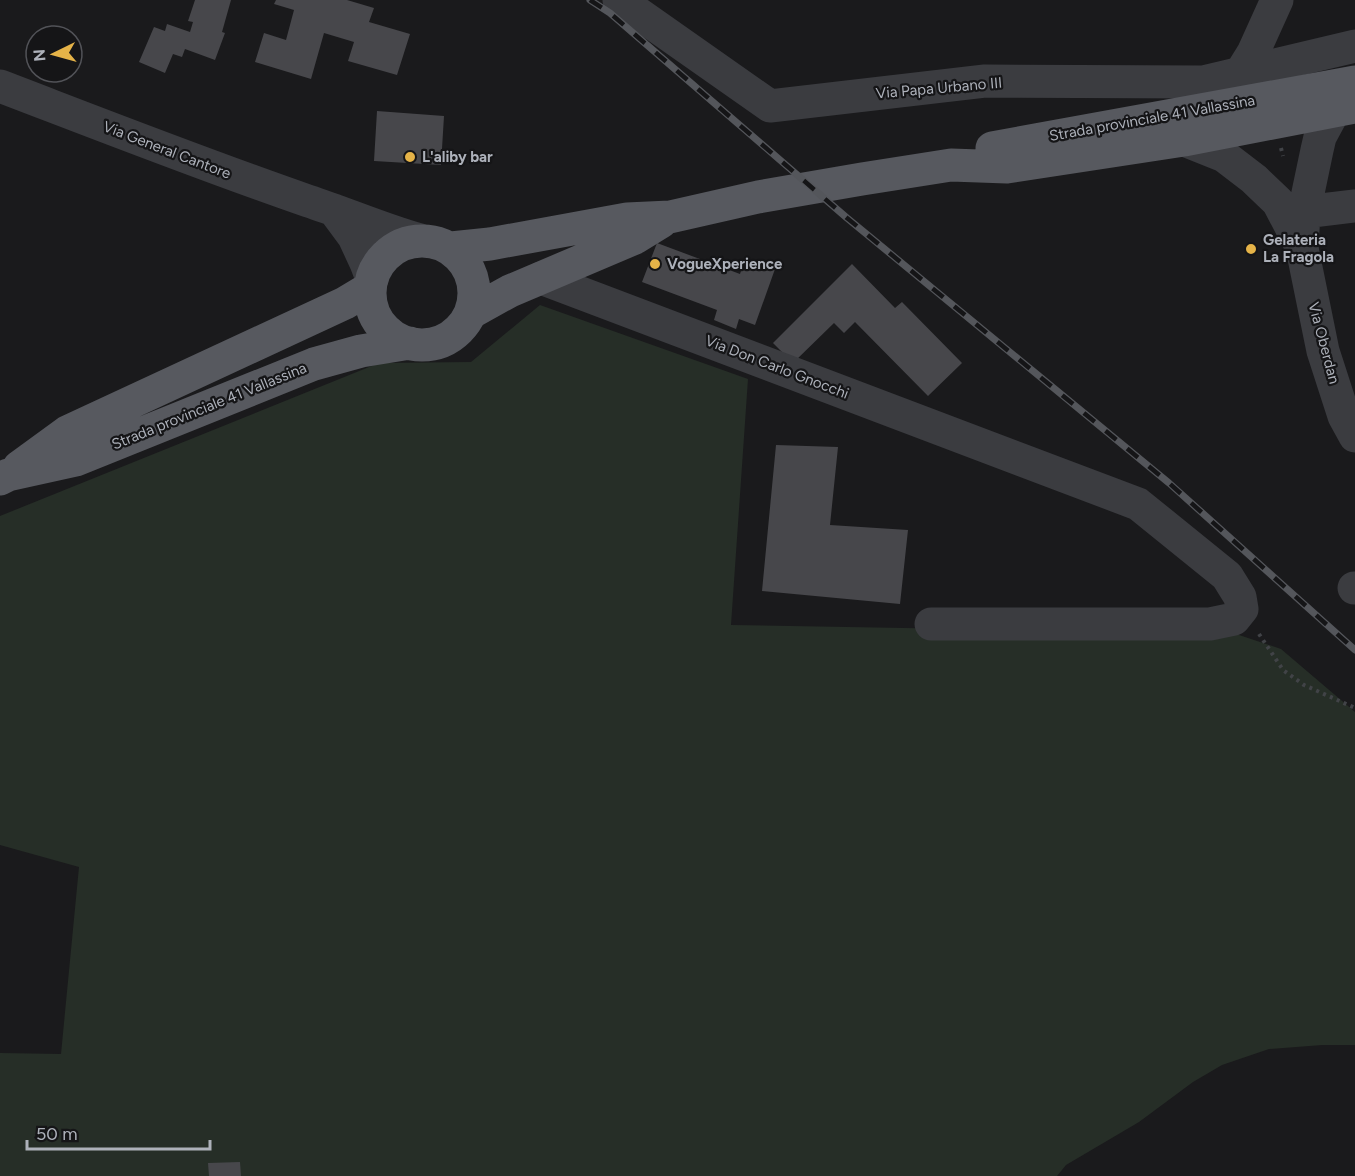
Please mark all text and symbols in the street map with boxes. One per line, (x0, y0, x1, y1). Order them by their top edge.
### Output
north arrow (24, 24, 84, 84)
text: N (30, 48, 50, 62)
street label: Via Papa Urbano III (875, 74, 1003, 102)
street label: Strada provinciale 41 Vallassina (1048, 91, 1256, 145)
street label: Via General Cantore (101, 117, 233, 183)
place label: L'aliby bar (422, 148, 493, 166)
marker: L'aliby bar (403, 150, 417, 164)
place label: Gelateria La Fragola (1263, 231, 1334, 266)
marker: Gelateria La Fragola (1244, 242, 1258, 256)
place label: VogueXperience (667, 255, 783, 273)
marker: VogueXperience (648, 257, 662, 271)
street label: Via Oberdan (1304, 300, 1344, 386)
street label: Via Don Carlo Gnocchi (703, 331, 851, 403)
street label: Strada provinciale 41 Vallassina (109, 359, 309, 453)
scale bar (27, 1113, 210, 1151)
text: 50 m (36, 1123, 78, 1145)

